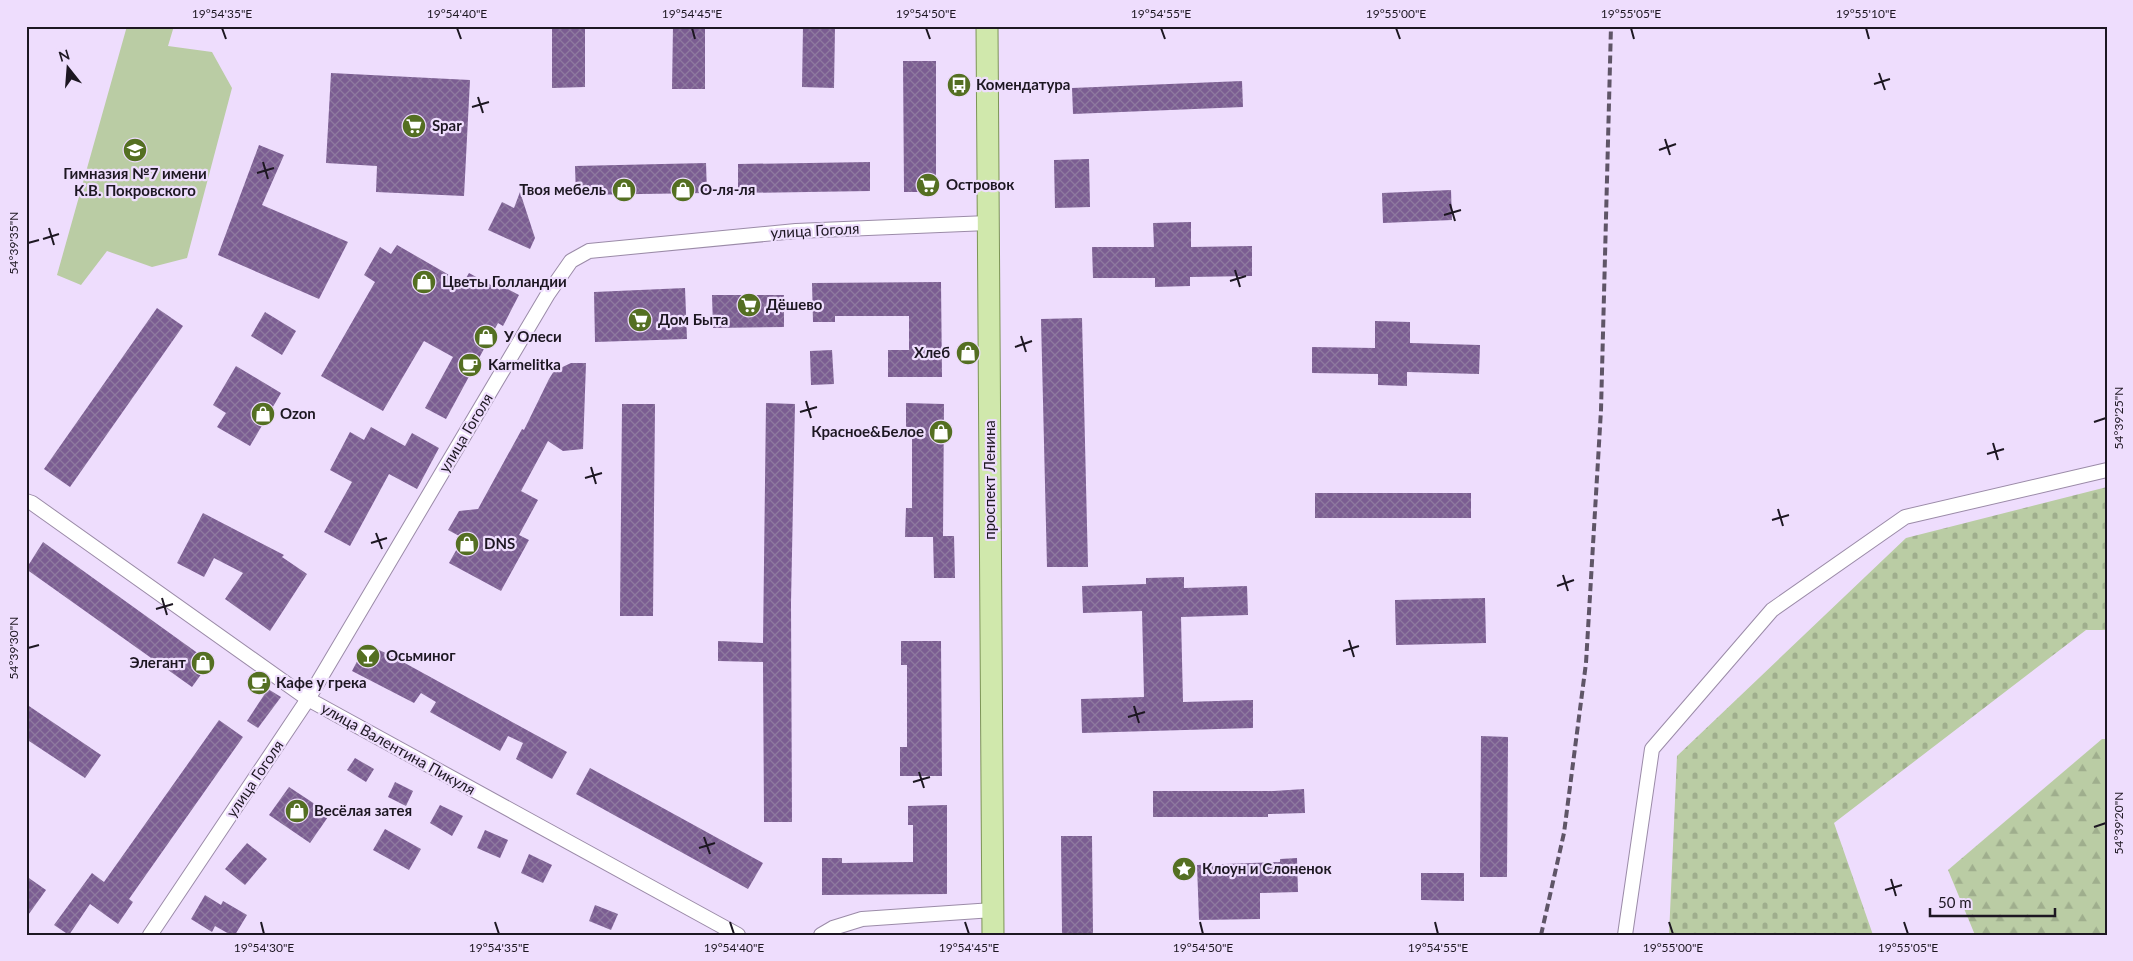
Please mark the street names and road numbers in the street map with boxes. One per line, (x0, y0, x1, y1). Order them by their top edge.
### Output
street label: улица Гоголя (770, 219, 860, 241)
street label: улица Гоголя (434, 390, 496, 475)
street label: проспект Ленина (980, 420, 998, 540)
street label: улица Валентина Пикуля (318, 698, 479, 798)
street label: улица Гоголя (222, 736, 287, 820)

